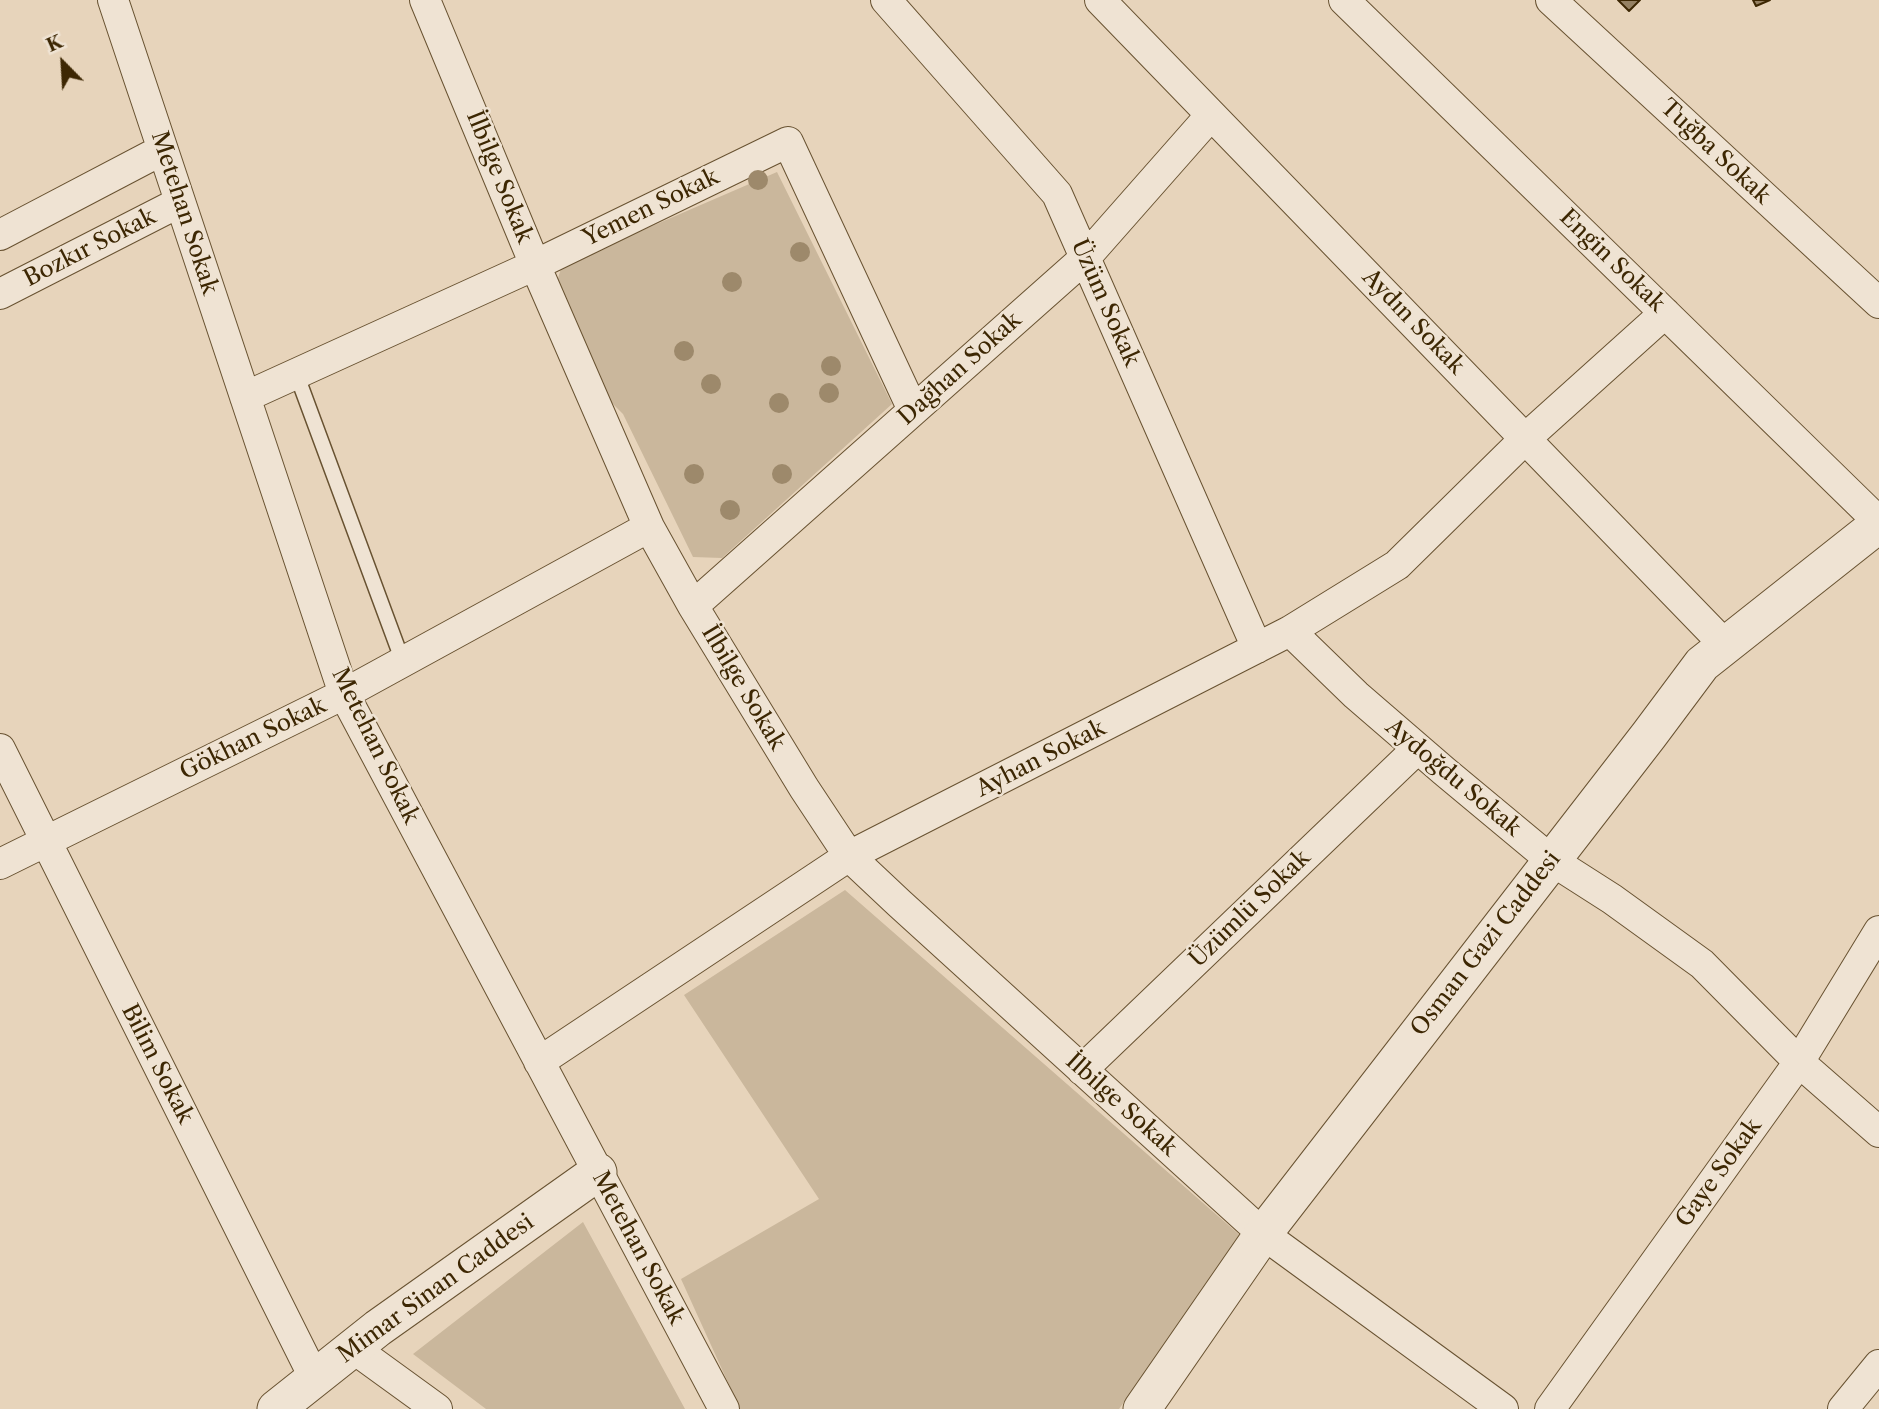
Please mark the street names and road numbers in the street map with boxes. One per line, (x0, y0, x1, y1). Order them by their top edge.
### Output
street label: Tuğba Sokak (1654, 94, 1776, 210)
street label: İlbilge Sokak (460, 107, 538, 247)
street label: Metehan Sokak (145, 128, 223, 298)
street label: Yemen Sokak (579, 163, 723, 253)
street label: Bozkır Sokak (19, 203, 161, 293)
street label: Engin Sokak (1553, 204, 1671, 318)
street label: Üzüm Sokak (1065, 235, 1145, 371)
street label: Aydın Sokak (1356, 264, 1470, 380)
street label: Dağhan Sokak (893, 307, 1027, 431)
street label: İlbilge Sokak (695, 621, 791, 755)
street label: Metehan Sokak (325, 664, 425, 828)
street label: Gökhan Sokak (175, 692, 331, 786)
street label: Aydoğdu Sokak (1380, 713, 1526, 843)
street label: Ayhan Sokak (972, 715, 1110, 803)
street label: Üzümlü Sokak (1184, 845, 1316, 973)
street label: Osman Gazi Caddesi (1405, 846, 1567, 1042)
street label: Bilim Sokak (115, 1000, 199, 1128)
street label: İlbilge Sokak (1060, 1048, 1182, 1162)
street label: Gaye Sokak (1670, 1113, 1768, 1233)
street label: Metehan Sokak (586, 1167, 690, 1329)
street label: Mimar Sinan Caddesi (333, 1209, 539, 1369)

